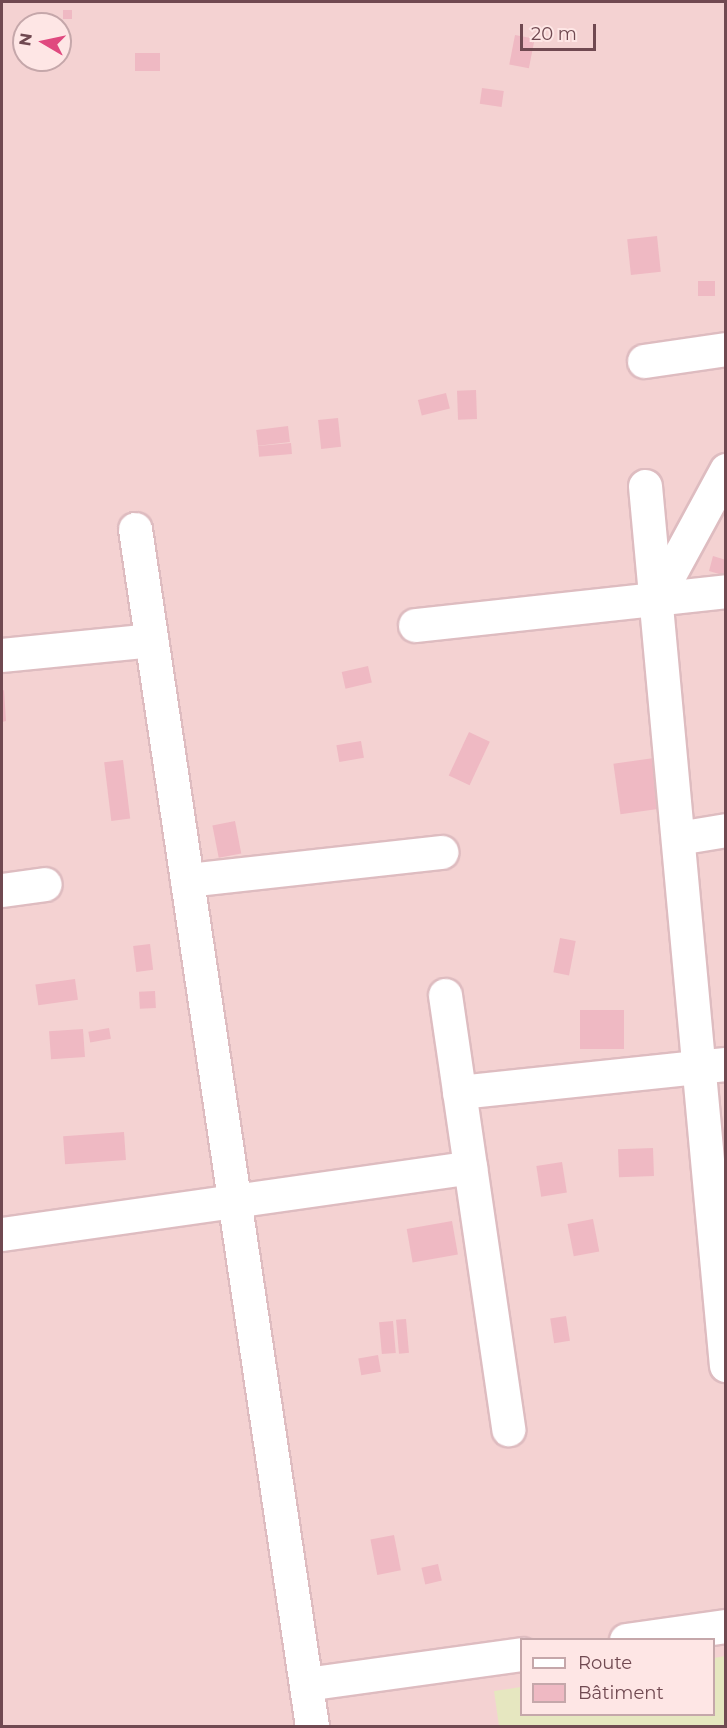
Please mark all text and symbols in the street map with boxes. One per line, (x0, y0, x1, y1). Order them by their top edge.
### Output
north arrow (12, 12, 72, 72)
scale bar (523, 12, 600, 50)
text: 20 m (531, 23, 577, 45)
text: N (15, 32, 36, 47)
legend (520, 1638, 715, 1716)
text: Route (578, 1652, 632, 1674)
text: Bâtiment (578, 1682, 664, 1704)

